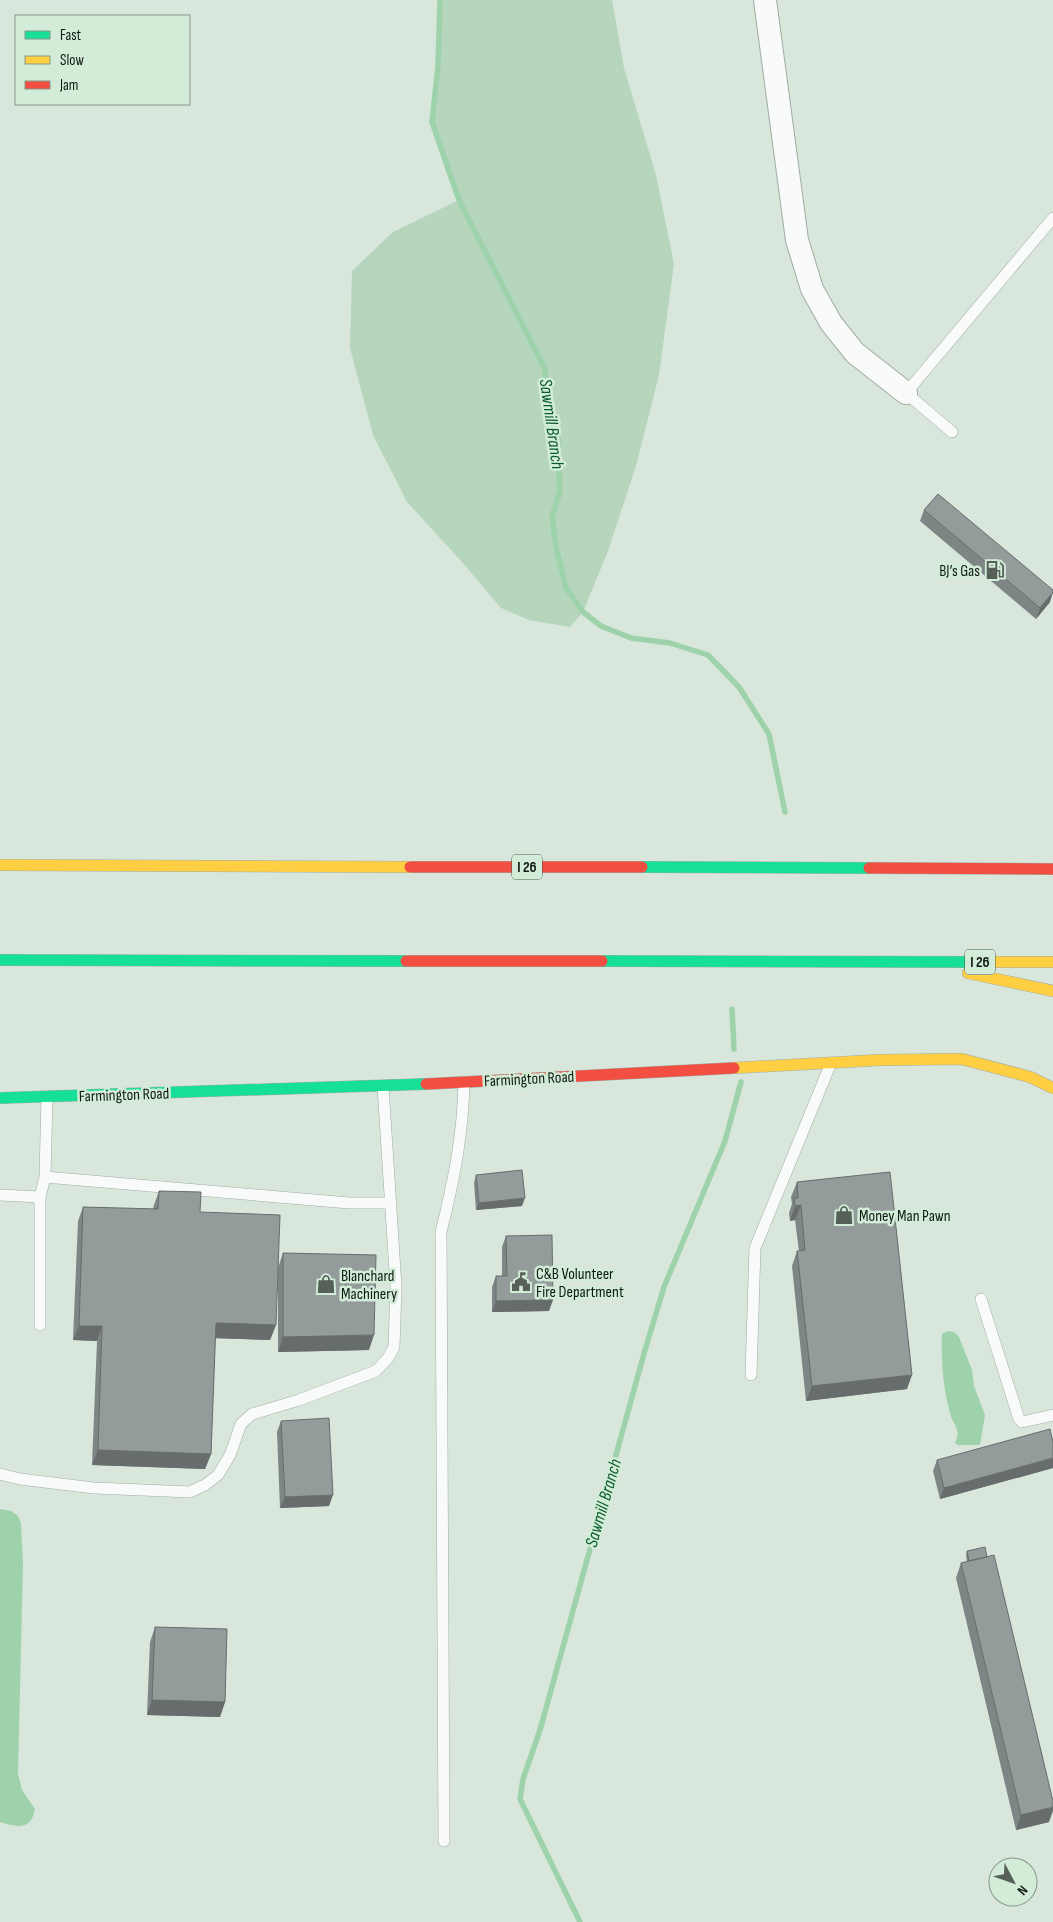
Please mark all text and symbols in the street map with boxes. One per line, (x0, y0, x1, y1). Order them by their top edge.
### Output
legend (15, 15, 190, 105)
text: Fast (60, 26, 82, 45)
text: Slow (60, 51, 84, 70)
text: Jam (59, 76, 78, 95)
water label: Sawmill Branch (535, 378, 568, 471)
fuel station icon: BJ’s Gas (984, 559, 1006, 581)
place label: BJ’s Gas (939, 562, 980, 581)
road number: I 26 (512, 854, 542, 880)
road number: I 26 (965, 950, 995, 974)
street label: Farmington Road (483, 1068, 575, 1091)
street label: Farmington Road (79, 1084, 170, 1107)
shop icon: Money Man Pawn (833, 1204, 855, 1226)
place label: Money Man Pawn (859, 1207, 951, 1226)
place label: C&B Volunteer Fire Department (536, 1265, 624, 1302)
place label: Blanchard Machinery (341, 1267, 397, 1304)
public building icon: C&B Volunteer Fire Department (510, 1271, 532, 1293)
shop icon: Blanchard Machinery (315, 1273, 337, 1295)
water label: Sawmill Branch (581, 1456, 626, 1550)
north arrow (988, 1857, 1038, 1907)
text: N (1014, 1882, 1031, 1899)

